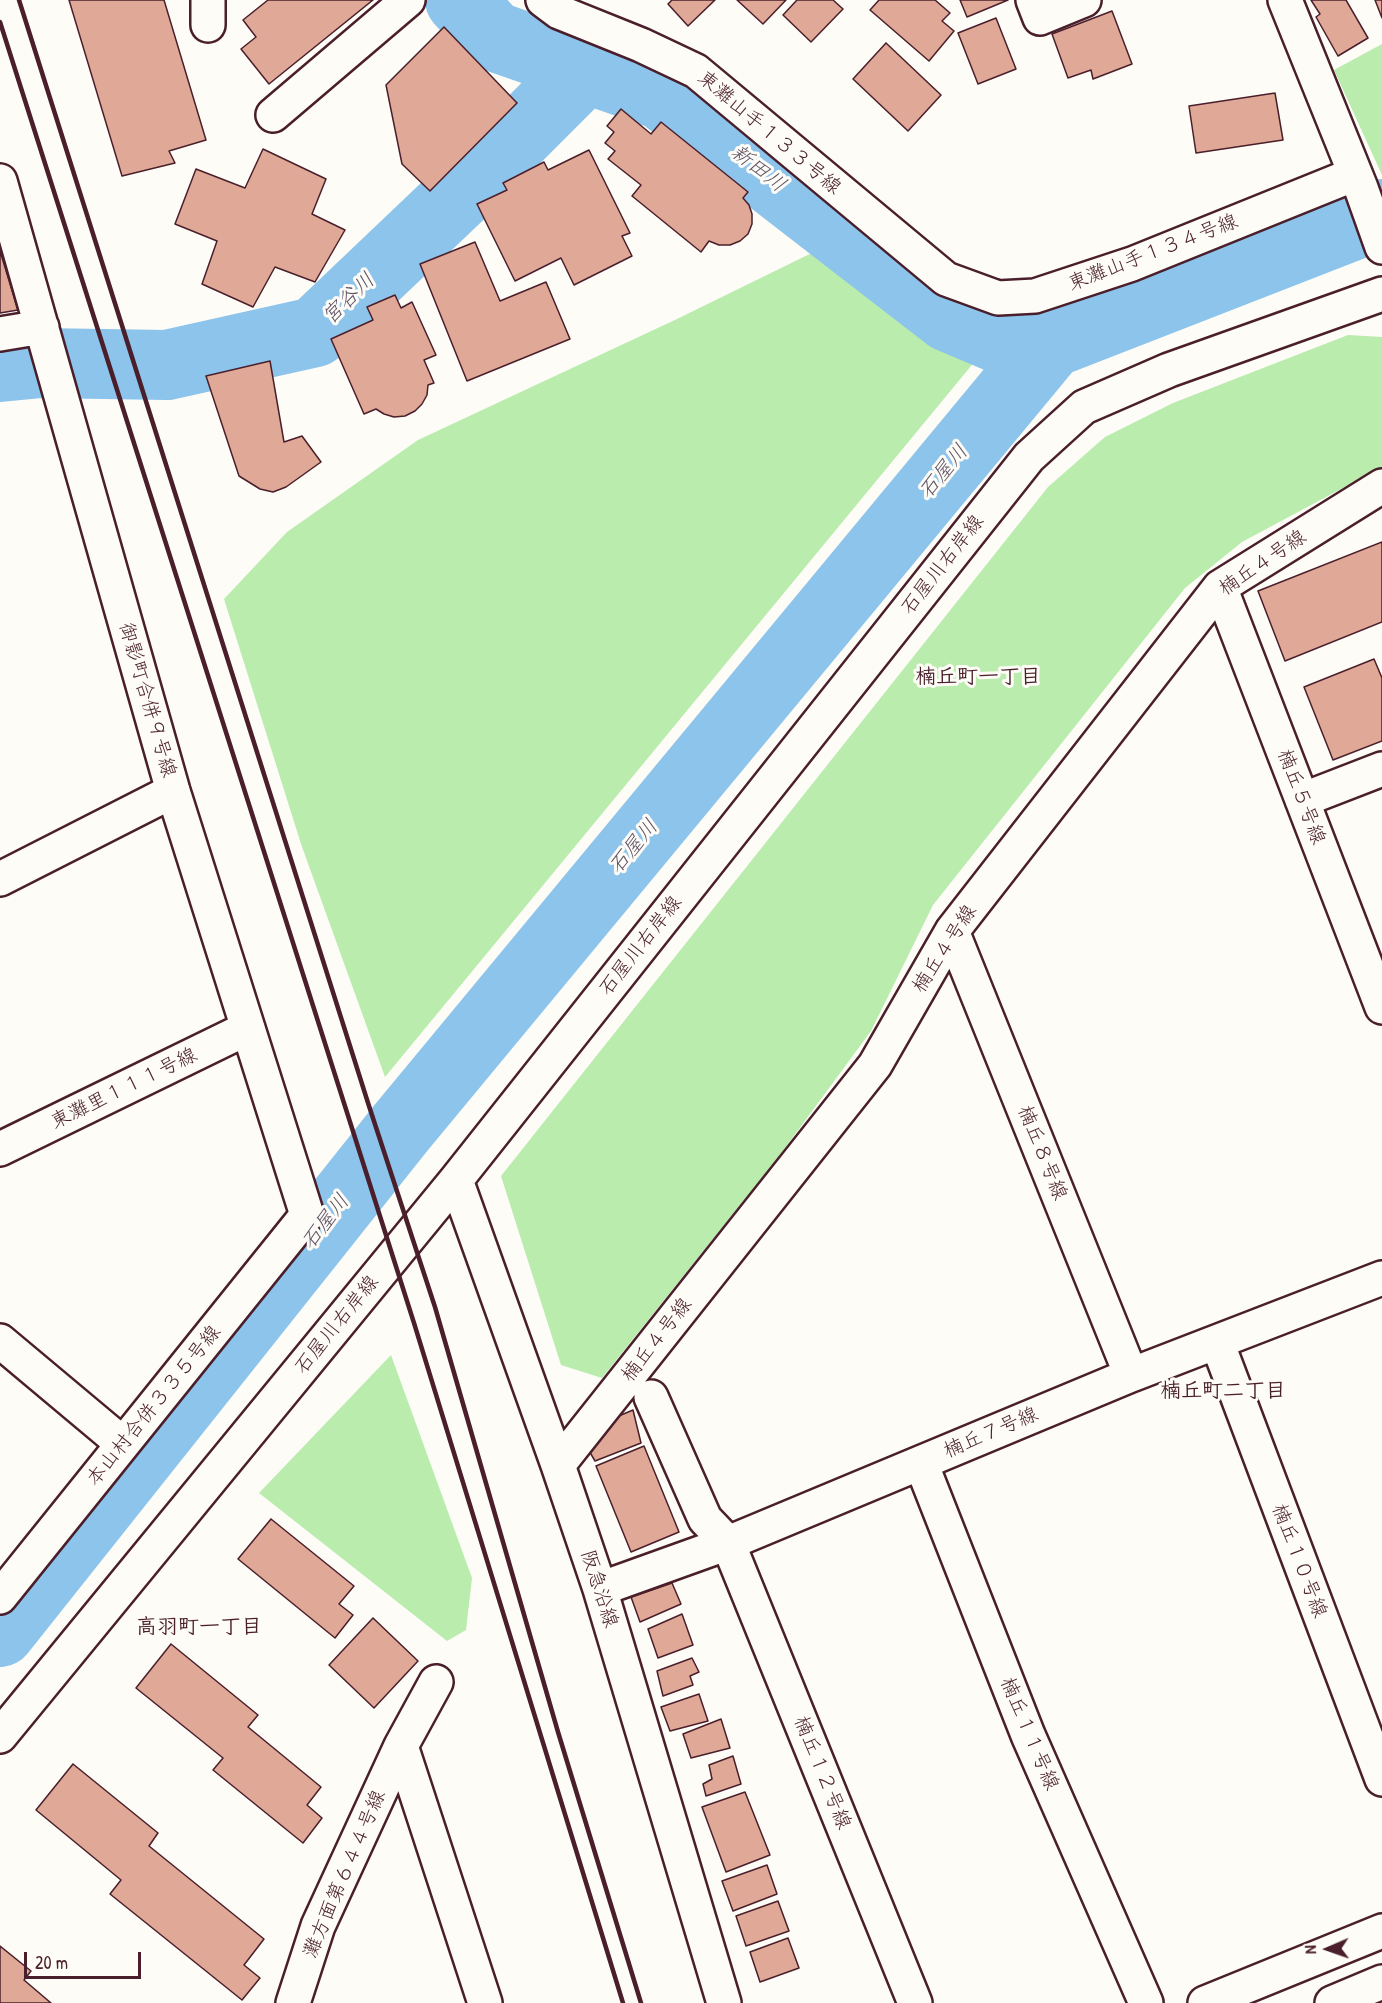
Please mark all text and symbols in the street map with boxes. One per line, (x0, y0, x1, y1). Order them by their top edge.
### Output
street label: 東灘山手１３３号線 (692, 66, 846, 200)
water label: 新田川 (725, 140, 791, 198)
street label: 東灘山手１３４号線 (1065, 210, 1241, 296)
water label: 宮谷川 (318, 268, 380, 330)
water label: 石屋川 (914, 440, 974, 504)
street label: 石屋川右岸線 (897, 510, 989, 620)
street label: 楠丘４号線 (1215, 525, 1311, 601)
street label: 御影町合併９号線 (113, 620, 181, 780)
district label: 楠丘町一丁目 (915, 664, 1041, 690)
street label: 楠丘５号線 (1272, 746, 1330, 848)
water label: 石屋川 (604, 815, 664, 879)
street label: 石屋川右岸線 (595, 891, 687, 1001)
street label: 楠丘４号線 (908, 901, 982, 997)
street label: 東灘里１１１号線 (47, 1043, 201, 1135)
street label: 楠丘８号線 (1012, 1102, 1072, 1204)
water label: 石屋川 (297, 1189, 355, 1255)
street label: 石屋川右岸線 (290, 1271, 384, 1379)
street label: 楠丘４号線 (617, 1293, 697, 1387)
street label: 本山村合併３３５号線 (82, 1321, 226, 1491)
district label: 楠丘町二丁目 (1160, 1378, 1286, 1404)
street label: 楠丘７号線 (940, 1402, 1042, 1464)
street label: 楠丘１０号線 (1266, 1501, 1332, 1621)
street label: 阪急沿線 (575, 1547, 623, 1631)
district label: 高羽町一丁目 (136, 1614, 262, 1640)
street label: 楠丘１１号線 (995, 1674, 1063, 1794)
street label: 楠丘１２号線 (788, 1713, 856, 1833)
street label: 灘方面第６４４号線 (299, 1786, 391, 1962)
north arrow (1298, 1919, 1358, 1979)
scale bar (27, 1940, 144, 1978)
text: N (1299, 1945, 1321, 1954)
text: 20 m (35, 1950, 68, 1975)

